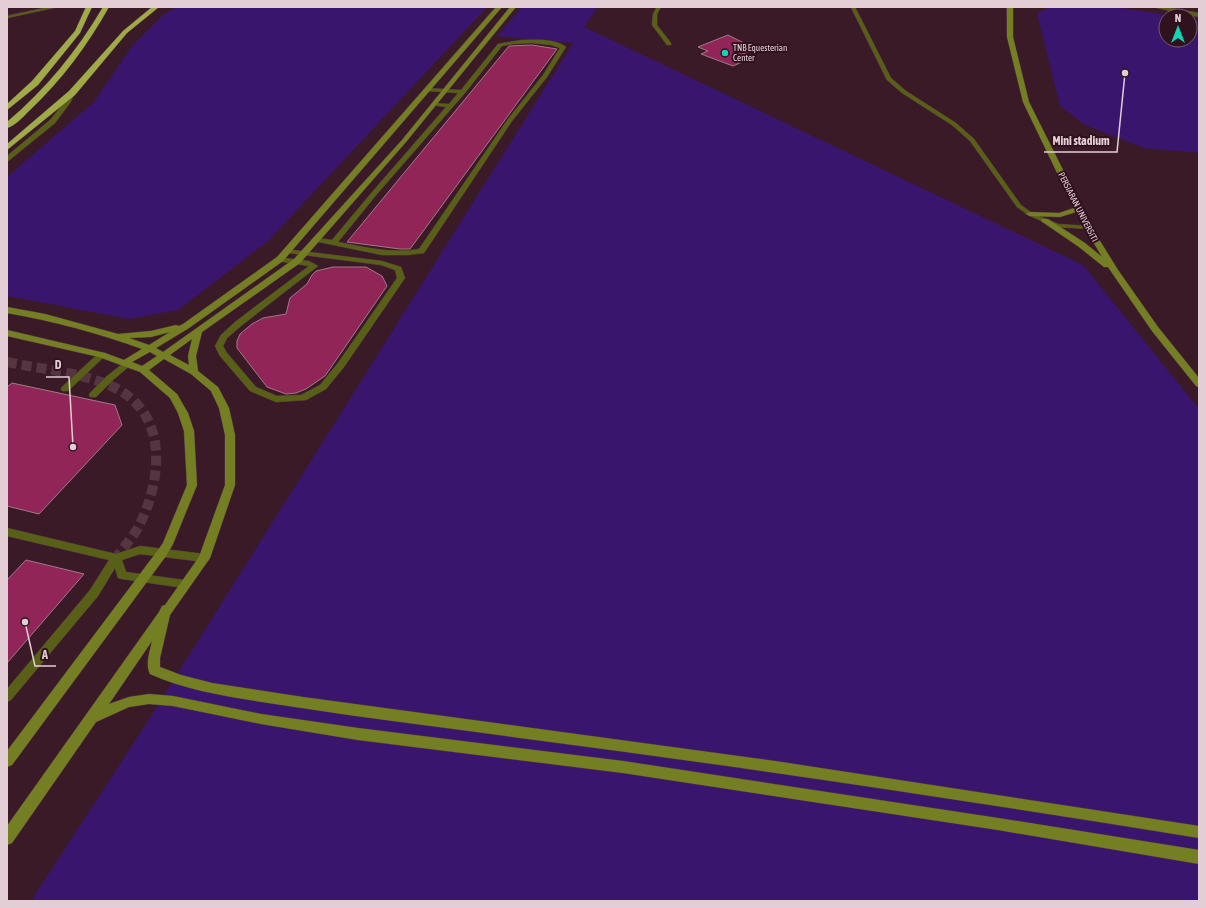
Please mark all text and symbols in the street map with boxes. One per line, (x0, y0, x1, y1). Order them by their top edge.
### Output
north arrow (1158, 8, 1198, 48)
text: N (1175, 12, 1181, 24)
place label: TNB Equesterian Center (733, 43, 787, 63)
marker: TNB Equesterian Center (720, 48, 730, 58)
callout: Mini stadium (1044, 128, 1117, 152)
text: Mini stadium (1052, 134, 1110, 148)
street label: PERSIARAN UNIVERSITI (1056, 171, 1100, 243)
callout: D (46, 353, 69, 377)
text: D (55, 358, 62, 372)
callout: A (35, 642, 56, 666)
text: A (41, 648, 48, 662)

